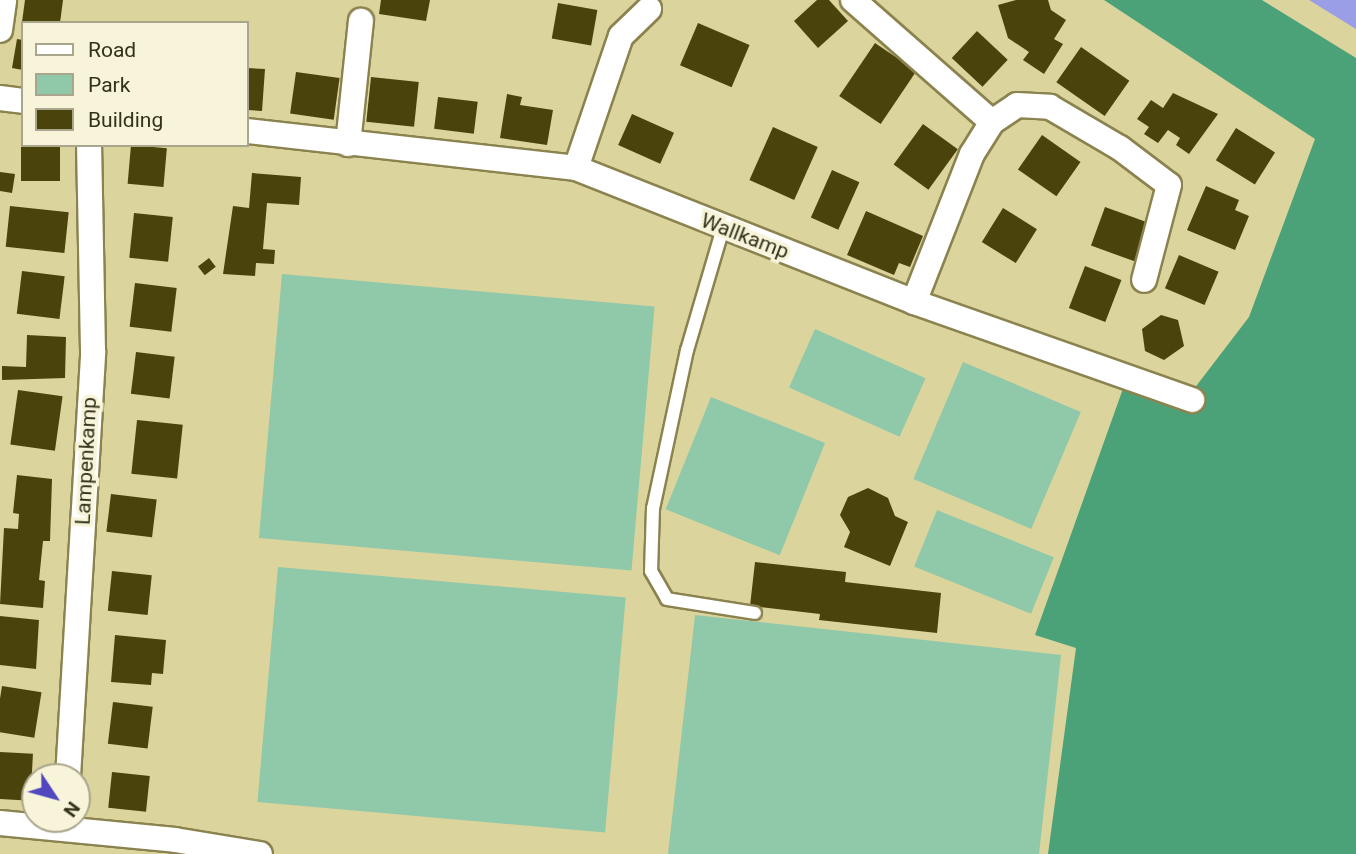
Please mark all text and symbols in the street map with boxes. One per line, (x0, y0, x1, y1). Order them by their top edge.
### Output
legend (21, 21, 248, 147)
text: Road (88, 38, 136, 62)
text: Park (88, 73, 130, 97)
text: Building (88, 108, 163, 132)
street label: Wallkamp (697, 208, 793, 264)
street label: Lampenkamp (70, 396, 102, 526)
north arrow (21, 763, 91, 833)
text: N (59, 797, 85, 822)

